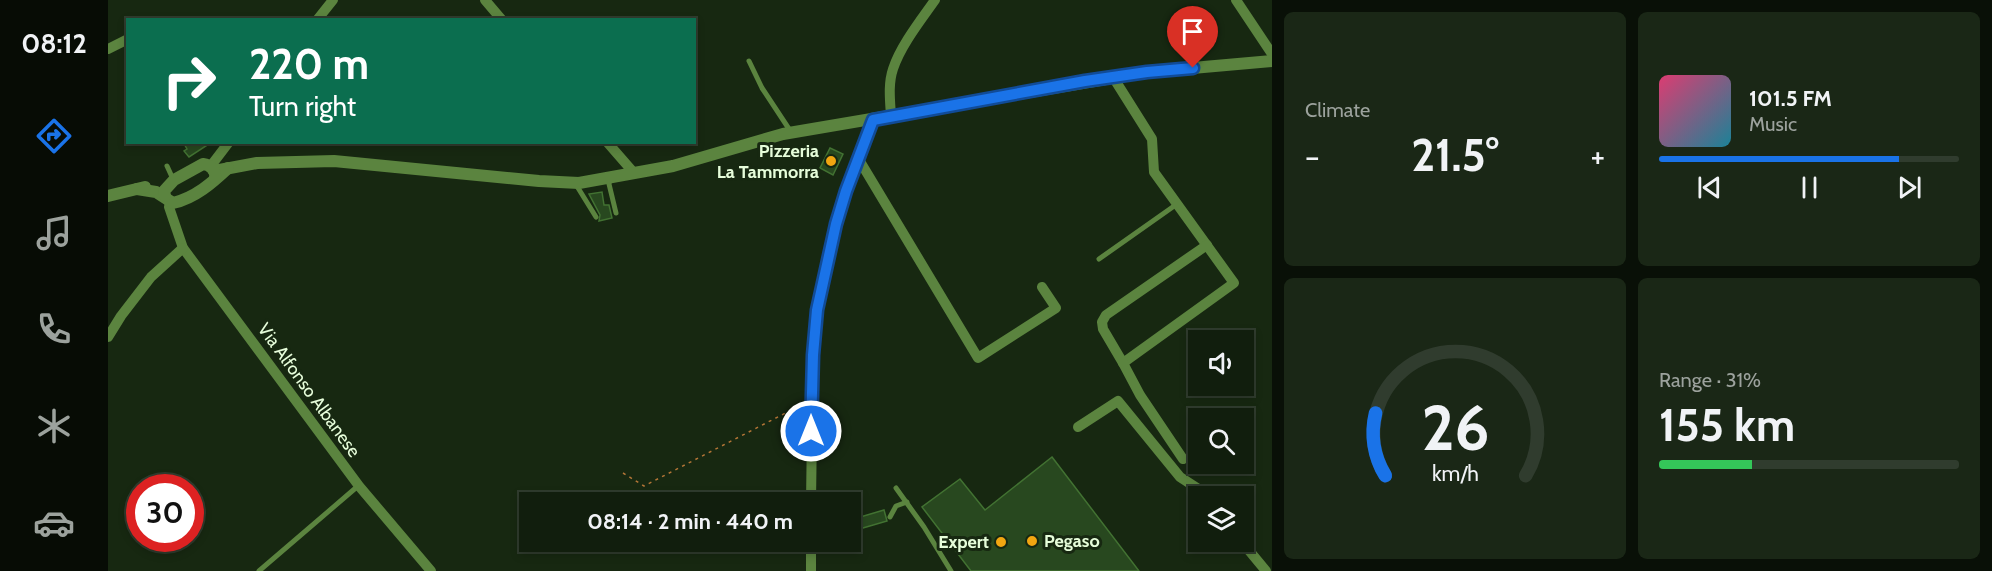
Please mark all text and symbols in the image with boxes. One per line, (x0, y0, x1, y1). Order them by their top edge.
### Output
pin (1167, 6, 1218, 68)
icon: arrive (1176, 15, 1209, 48)
text: 08:12 (21, 27, 87, 60)
text: 220 m (249, 38, 369, 90)
icon: right (150, 42, 228, 120)
text: 101.5 FM (1749, 85, 1832, 112)
text: Turn right (249, 90, 356, 123)
text: Climate (1305, 98, 1370, 122)
text: Music (1749, 112, 1797, 136)
icon: directions (33, 115, 75, 157)
text: 21.5° (1411, 128, 1499, 182)
text: − (1305, 136, 1320, 176)
text: + (1590, 136, 1605, 176)
place label: Pizzeria La Tammorra (717, 140, 819, 183)
marker: Pizzeria La Tammorra (824, 154, 838, 168)
icon: previous (1693, 171, 1726, 204)
icon: pause (1793, 171, 1826, 204)
icon: next (1893, 171, 1926, 204)
icon: music (33, 212, 75, 254)
icon: phone (33, 308, 75, 350)
street label: Via Alfonso Albanese (253, 319, 365, 461)
map controls (1188, 330, 1254, 552)
button: sound (1188, 330, 1254, 396)
text: Range · 31% (1659, 368, 1761, 392)
text: 26 (1421, 390, 1489, 466)
text: 155 km (1659, 398, 1795, 452)
position arrow (779, 399, 843, 463)
icon: climate (33, 405, 75, 447)
button: search (1188, 408, 1254, 474)
text: km/h (1432, 460, 1478, 486)
speed limit sign: 30 (126, 474, 204, 552)
button: layers (1188, 486, 1254, 552)
icon: car (33, 502, 75, 544)
text: 08:14 · 2 min · 440 m (587, 508, 793, 535)
place label: Pegaso (1044, 530, 1100, 552)
place label: Expert (938, 531, 989, 553)
marker: Pegaso (1025, 534, 1039, 548)
marker: Expert (994, 535, 1008, 549)

